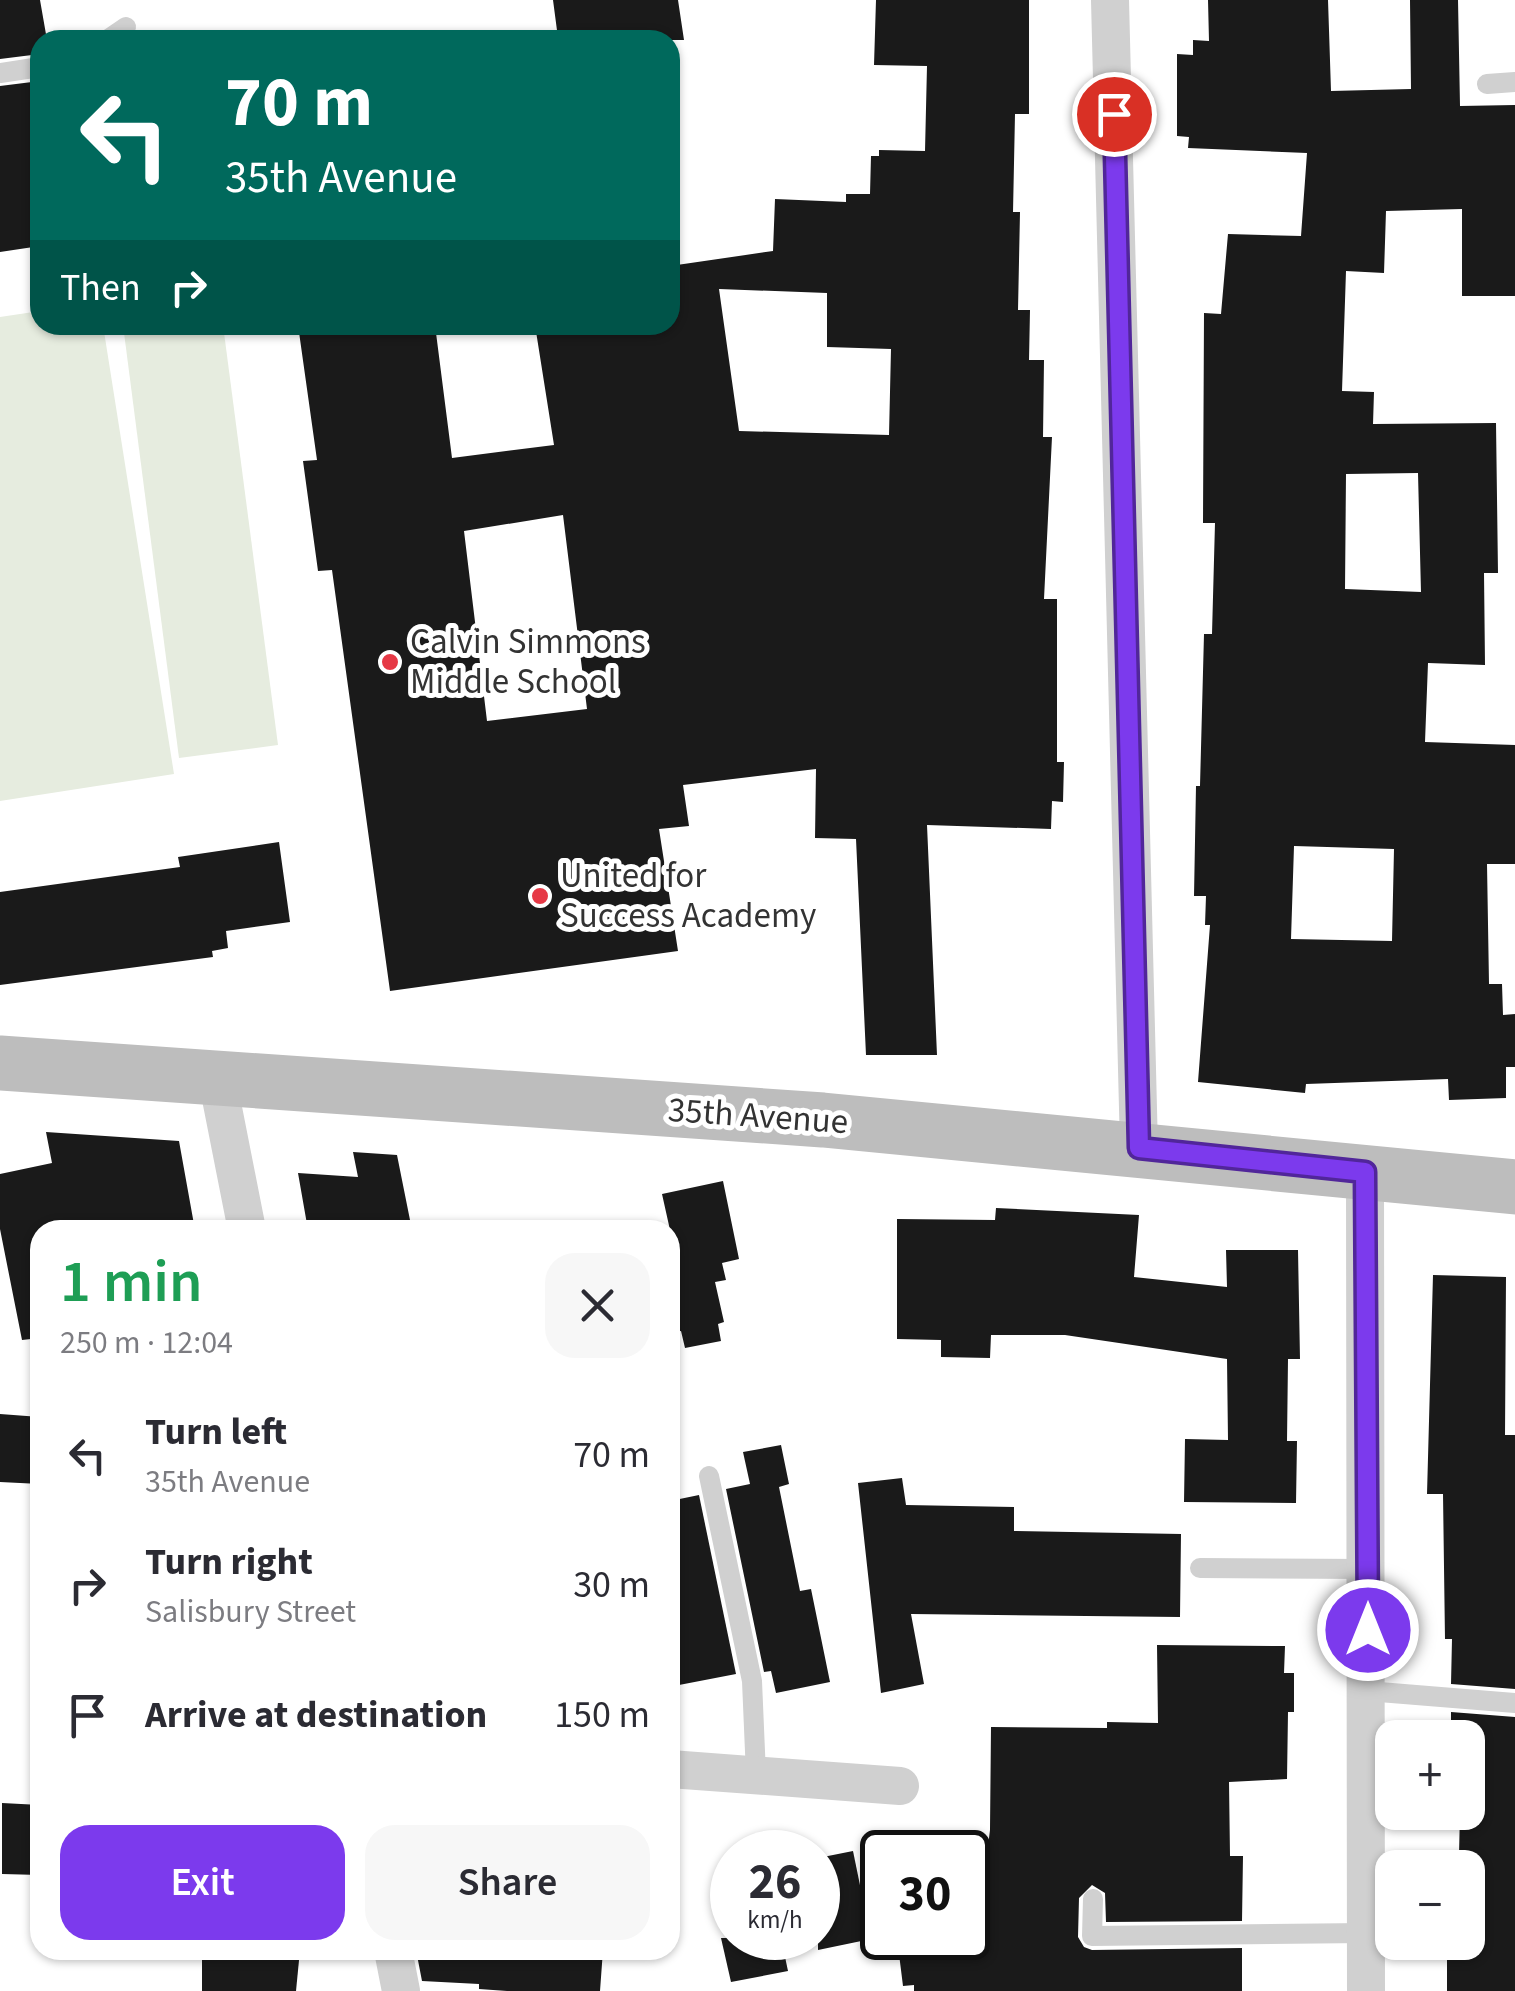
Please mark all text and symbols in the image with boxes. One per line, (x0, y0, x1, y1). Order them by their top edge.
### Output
text: 70 m (225, 53, 373, 153)
icon: left (60, 70, 190, 200)
pin (1072, 72, 1157, 157)
icon: arrive (1087, 87, 1142, 142)
text: 35th Avenue (225, 146, 457, 210)
icon: right (161, 260, 216, 315)
text: Then (60, 261, 141, 315)
place label: Calvin Simmons Middle School (410, 617, 646, 707)
marker: Calvin Simmons Middle School (379, 651, 401, 673)
place label: United for Success Academy (560, 851, 816, 941)
marker: United for Success Academy (529, 885, 551, 907)
street label: 35th Avenue (666, 1085, 850, 1147)
text: 1 min (60, 1240, 203, 1325)
button: close (545, 1253, 650, 1358)
text: 250 m · 12:04 (60, 1320, 233, 1366)
text: Turn left (145, 1405, 287, 1459)
icon: left (60, 1428, 115, 1483)
text: 70 m (573, 1428, 650, 1482)
text: 35th Avenue (145, 1459, 310, 1505)
text: Turn right (145, 1535, 313, 1589)
icon: right (60, 1558, 115, 1613)
text: 30 m (573, 1558, 650, 1612)
position arrow (1316, 1578, 1420, 1682)
text: Salisbury Street (145, 1589, 356, 1635)
icon: arrive (60, 1688, 115, 1743)
text: Arrive at destination (145, 1688, 487, 1742)
text: 150 m (554, 1688, 650, 1742)
map controls (1375, 1720, 1485, 1960)
button: + (1375, 1720, 1485, 1830)
button: Exit (60, 1825, 345, 1940)
button: Share (365, 1825, 650, 1940)
speed limit sign: 30 (860, 1830, 990, 1960)
text: 26 (749, 1847, 801, 1918)
button: − (1375, 1850, 1485, 1960)
text: km/h (747, 1902, 803, 1938)

